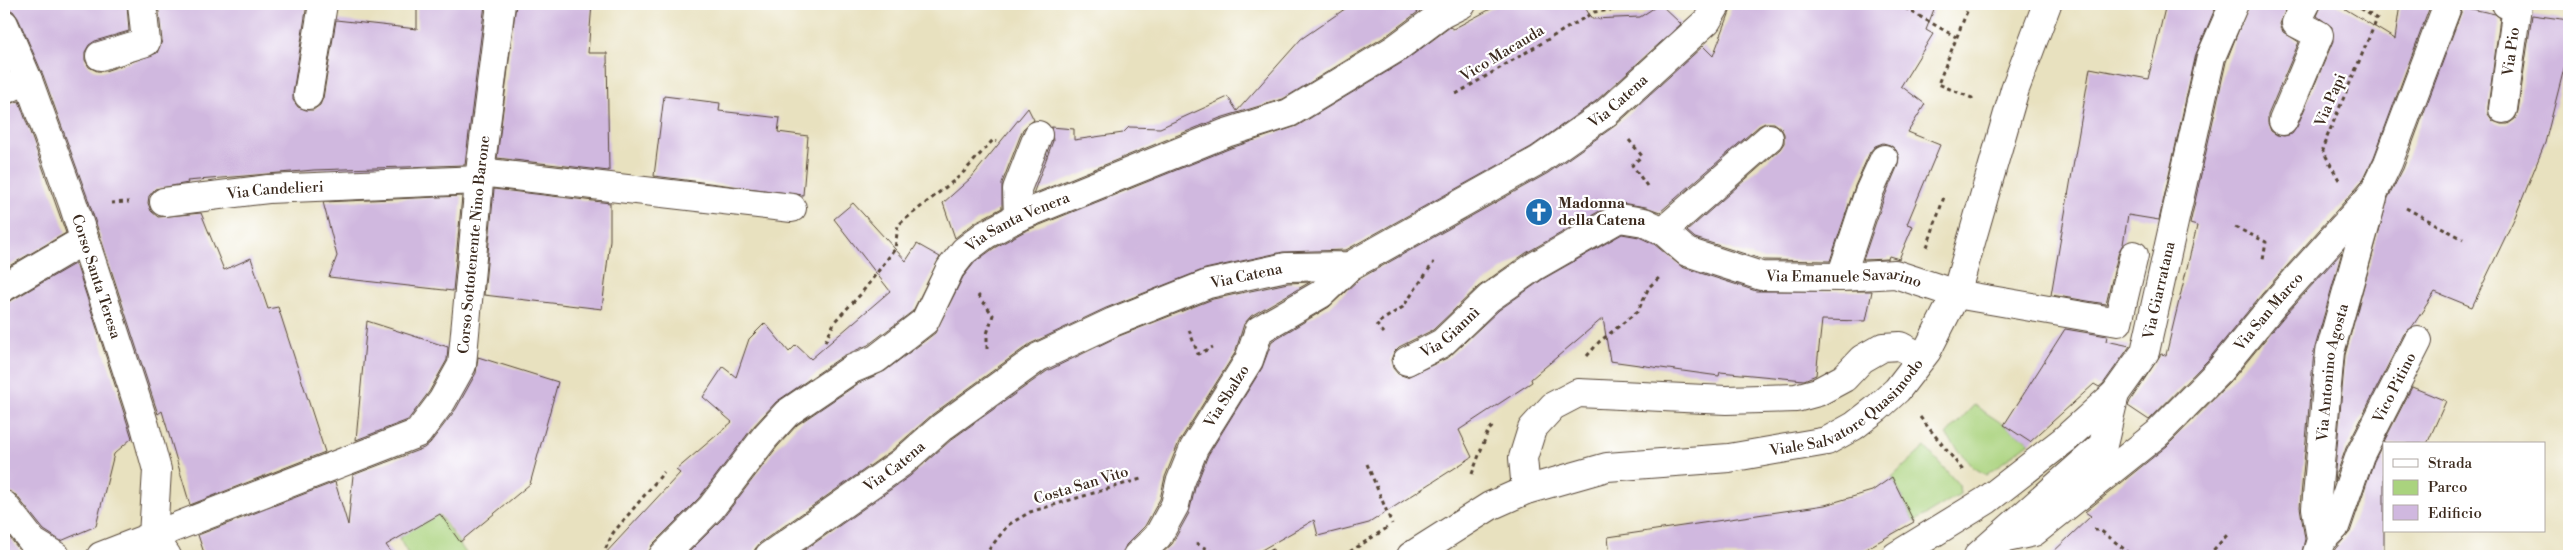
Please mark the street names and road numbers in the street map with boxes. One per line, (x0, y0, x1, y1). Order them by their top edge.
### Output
street label: Vico Macauda (1456, 21, 1548, 86)
street label: Via Pio (2498, 26, 2524, 78)
street label: Via Catena (1584, 70, 1652, 133)
street label: Via Papi (2310, 71, 2350, 131)
street label: Corso Sottotenente Nino Barone (454, 135, 494, 355)
street label: Via Candelieri (225, 178, 324, 204)
street label: Via Santa Venera (961, 188, 1073, 257)
street label: Corso Santa Teresa (67, 212, 125, 342)
street label: Via Giarratana (2139, 239, 2180, 342)
street label: Via Catena (1208, 259, 1284, 293)
street label: Via Emanuele Savarino (1765, 265, 1924, 292)
street label: Via San Marco (2230, 269, 2308, 356)
street label: Via Antonino Agosta (2313, 301, 2353, 443)
street label: Via Giannì (1416, 303, 1484, 363)
street label: Vico Pitino (2368, 349, 2421, 427)
street label: Viale Salvatore Quasimodo (1767, 355, 1928, 461)
street label: Via Sbalzo (1200, 361, 1254, 432)
street label: Via Catena (859, 437, 930, 497)
street label: Costa San Vito (1031, 462, 1131, 509)

